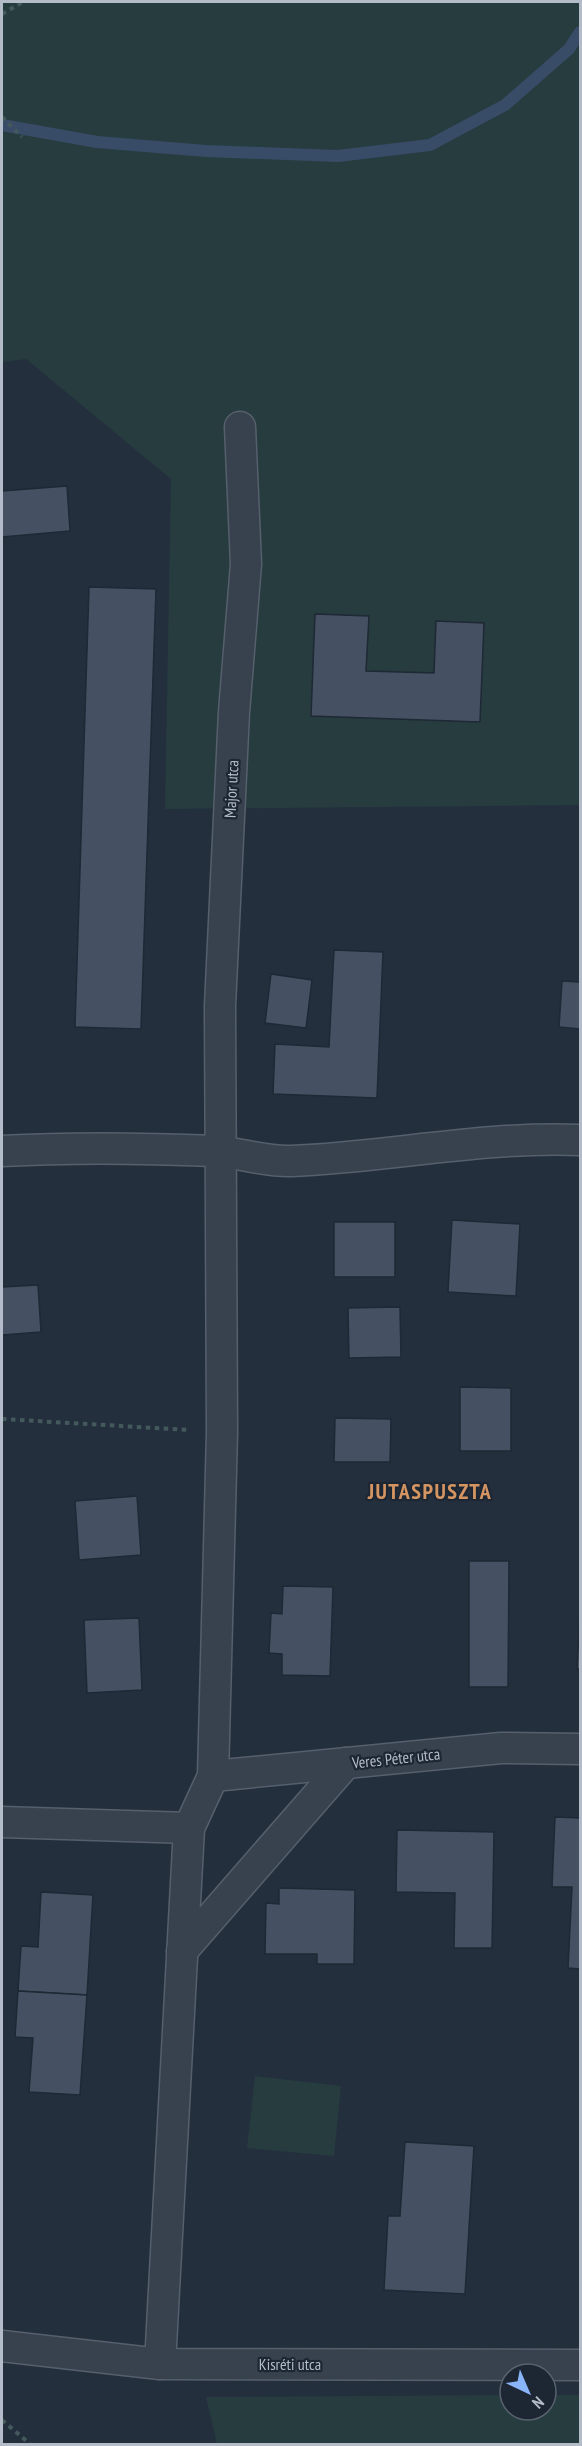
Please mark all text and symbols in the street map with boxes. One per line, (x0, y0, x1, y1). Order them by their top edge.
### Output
street label: Major utca (219, 759, 243, 819)
district label: JUTASPUSZTA (367, 1477, 492, 1505)
street label: Veres Péter utca (350, 1743, 441, 1773)
street label: Kisréti utca (259, 2354, 321, 2374)
north arrow (498, 2362, 558, 2422)
text: N (528, 2393, 548, 2413)

